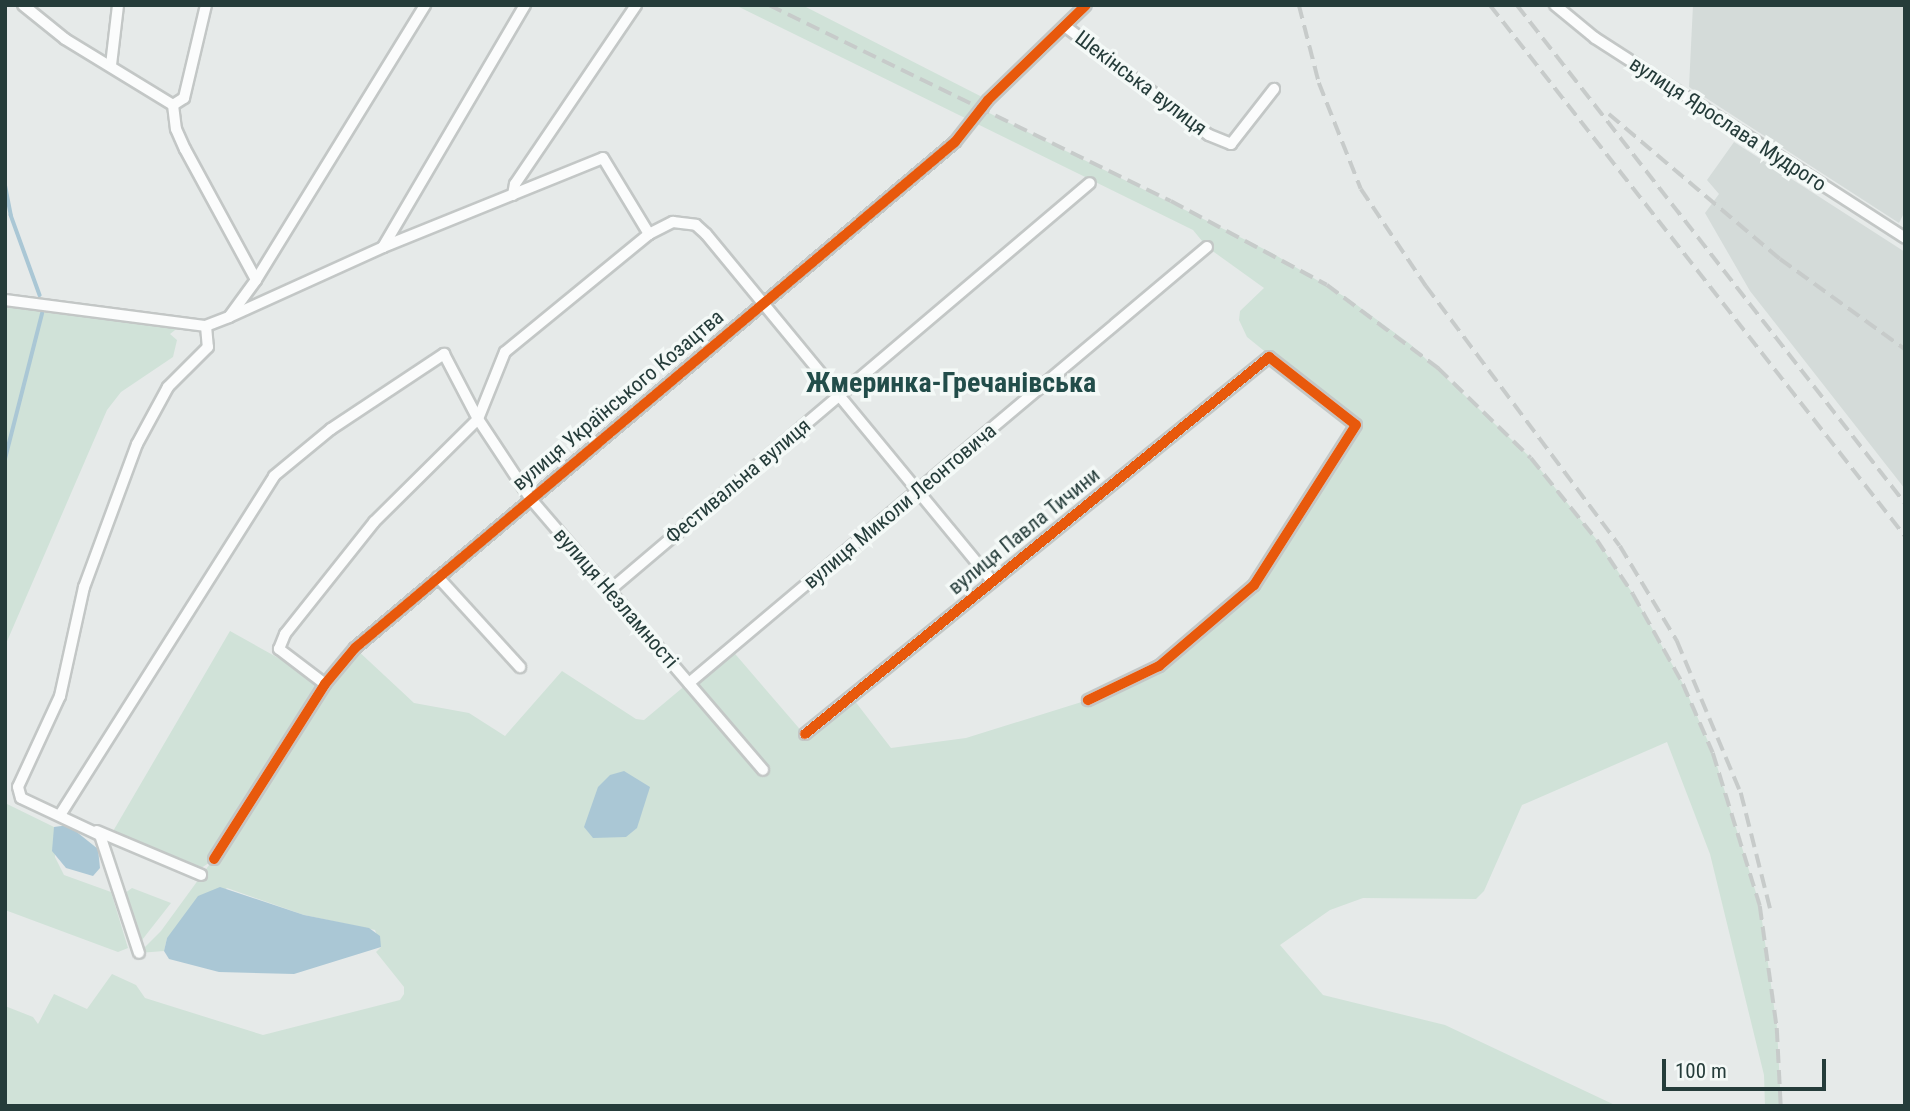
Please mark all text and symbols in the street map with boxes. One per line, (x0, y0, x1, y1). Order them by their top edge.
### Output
street label: Шекінська вулиця (1070, 25, 1212, 141)
street label: вулиця Ярослава Мудрого (1625, 51, 1831, 197)
street label: вулиця Українського Козацтва (507, 304, 729, 496)
district label: Жмеринка-Гречанівська (806, 366, 1096, 400)
street label: Фестивальна вулиця (660, 413, 816, 549)
street label: вулиця Миколи Леонтовича (799, 418, 1001, 594)
street label: вулиця Павла Тичини (943, 462, 1105, 600)
street label: вулиця Незламності (548, 523, 684, 673)
scale bar (1665, 1044, 1829, 1088)
text: 100 m (1675, 1059, 1727, 1083)

